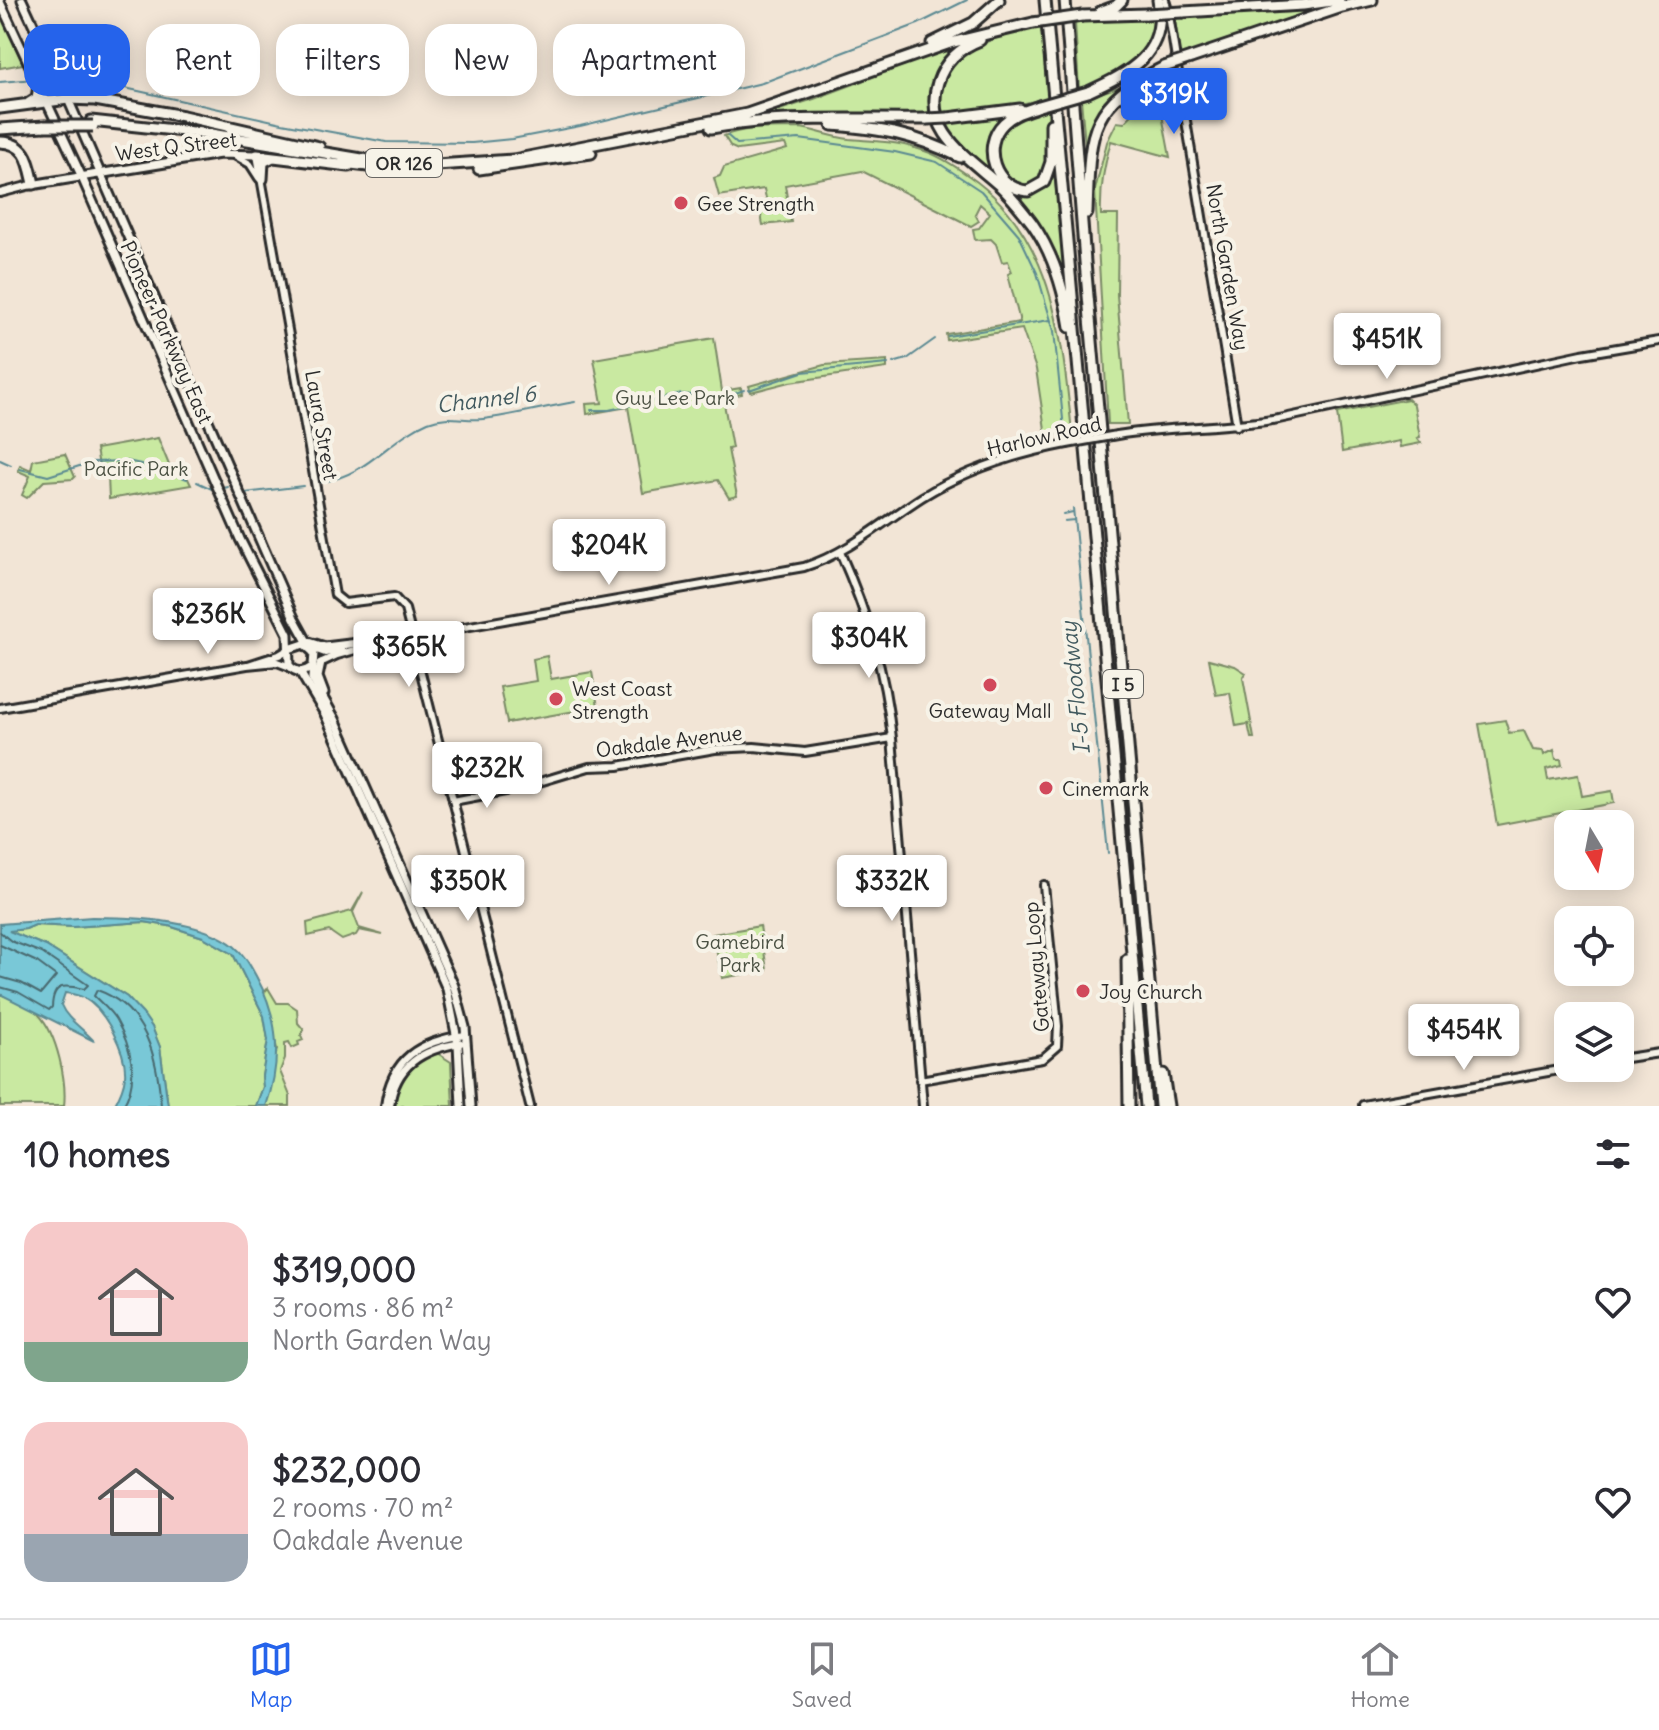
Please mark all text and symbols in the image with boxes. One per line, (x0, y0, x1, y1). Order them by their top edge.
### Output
chip: Buy (24, 24, 130, 96)
chip: Rent (146, 24, 260, 96)
chip: Filters (276, 24, 409, 96)
chip: New (425, 24, 537, 96)
chip: Apartment (553, 24, 745, 96)
pin: $319K (1118, 68, 1230, 136)
text: $319K (1139, 77, 1209, 110)
street label: West Q Street (114, 126, 238, 166)
road number: OR 126 (366, 149, 442, 177)
street label: North Garden Way (1201, 182, 1255, 352)
place label: Gee Strength (697, 191, 815, 216)
marker: Gee Strength (672, 194, 690, 212)
street label: Pioneer Parkway East (116, 237, 219, 427)
pin: $451K (1331, 313, 1443, 381)
text: $451K (1352, 322, 1422, 355)
street label: Laura Street (300, 368, 344, 482)
water label: Channel 6 (435, 379, 540, 419)
park label: Guy Lee Park (615, 385, 735, 410)
street label: Harlow Road (984, 411, 1104, 461)
park label: Pacific Park (84, 456, 188, 481)
pin: $204K (553, 519, 665, 587)
text: $204K (571, 528, 647, 561)
pin: $236K (152, 588, 264, 656)
text: $236K (171, 597, 245, 630)
pin: $304K (813, 612, 925, 680)
water label: I-5 Floodway (1054, 619, 1096, 756)
pin: $365K (353, 621, 465, 689)
text: $304K (830, 621, 908, 654)
text: $365K (371, 630, 447, 663)
road number: I 5 (1103, 670, 1143, 698)
place label: West Coast Strength (572, 676, 673, 724)
marker: Gateway Mall (981, 676, 999, 694)
marker: West Coast Strength (547, 690, 565, 708)
place label: Gateway Mall (929, 698, 1051, 723)
street label: Oakdale Avenue (594, 720, 744, 762)
pin: $232K (431, 742, 543, 810)
text: $232K (450, 751, 524, 784)
place label: Cinemark (1062, 776, 1149, 801)
marker: Cinemark (1037, 779, 1055, 797)
north arrow (1554, 810, 1634, 890)
map controls (1554, 810, 1634, 1082)
pin: $350K (412, 855, 524, 923)
pin: $332K (836, 855, 948, 923)
text: $350K (429, 864, 507, 897)
text: $332K (855, 864, 929, 897)
street label: Gateway Loop (1018, 901, 1054, 1033)
button: locate (1554, 906, 1634, 986)
park label: Gamebird Park (695, 929, 785, 977)
place label: Joy Church (1099, 979, 1202, 1004)
marker: Joy Church (1074, 982, 1092, 1000)
button: layers (1554, 1002, 1634, 1082)
pin: $454K (1408, 1004, 1520, 1072)
text: $454K (1426, 1013, 1502, 1046)
icon: filters (1591, 1132, 1635, 1176)
text: 10 homes (24, 1133, 170, 1176)
text: $319,000 (272, 1248, 416, 1291)
icon: home (88, 1254, 184, 1350)
icon: heart (1591, 1280, 1635, 1324)
text: 3 rooms · 86 m² (272, 1291, 454, 1324)
text: North Garden Way (272, 1324, 492, 1357)
text: $232,000 (272, 1448, 422, 1491)
icon: home (88, 1454, 184, 1550)
icon: heart (1591, 1480, 1635, 1524)
text: 2 rooms · 70 m² (272, 1491, 453, 1524)
text: Oakdale Avenue (272, 1524, 463, 1557)
tab: Map (249, 1637, 293, 1713)
tab: Saved (792, 1637, 852, 1713)
tab: Home (1350, 1637, 1410, 1713)

